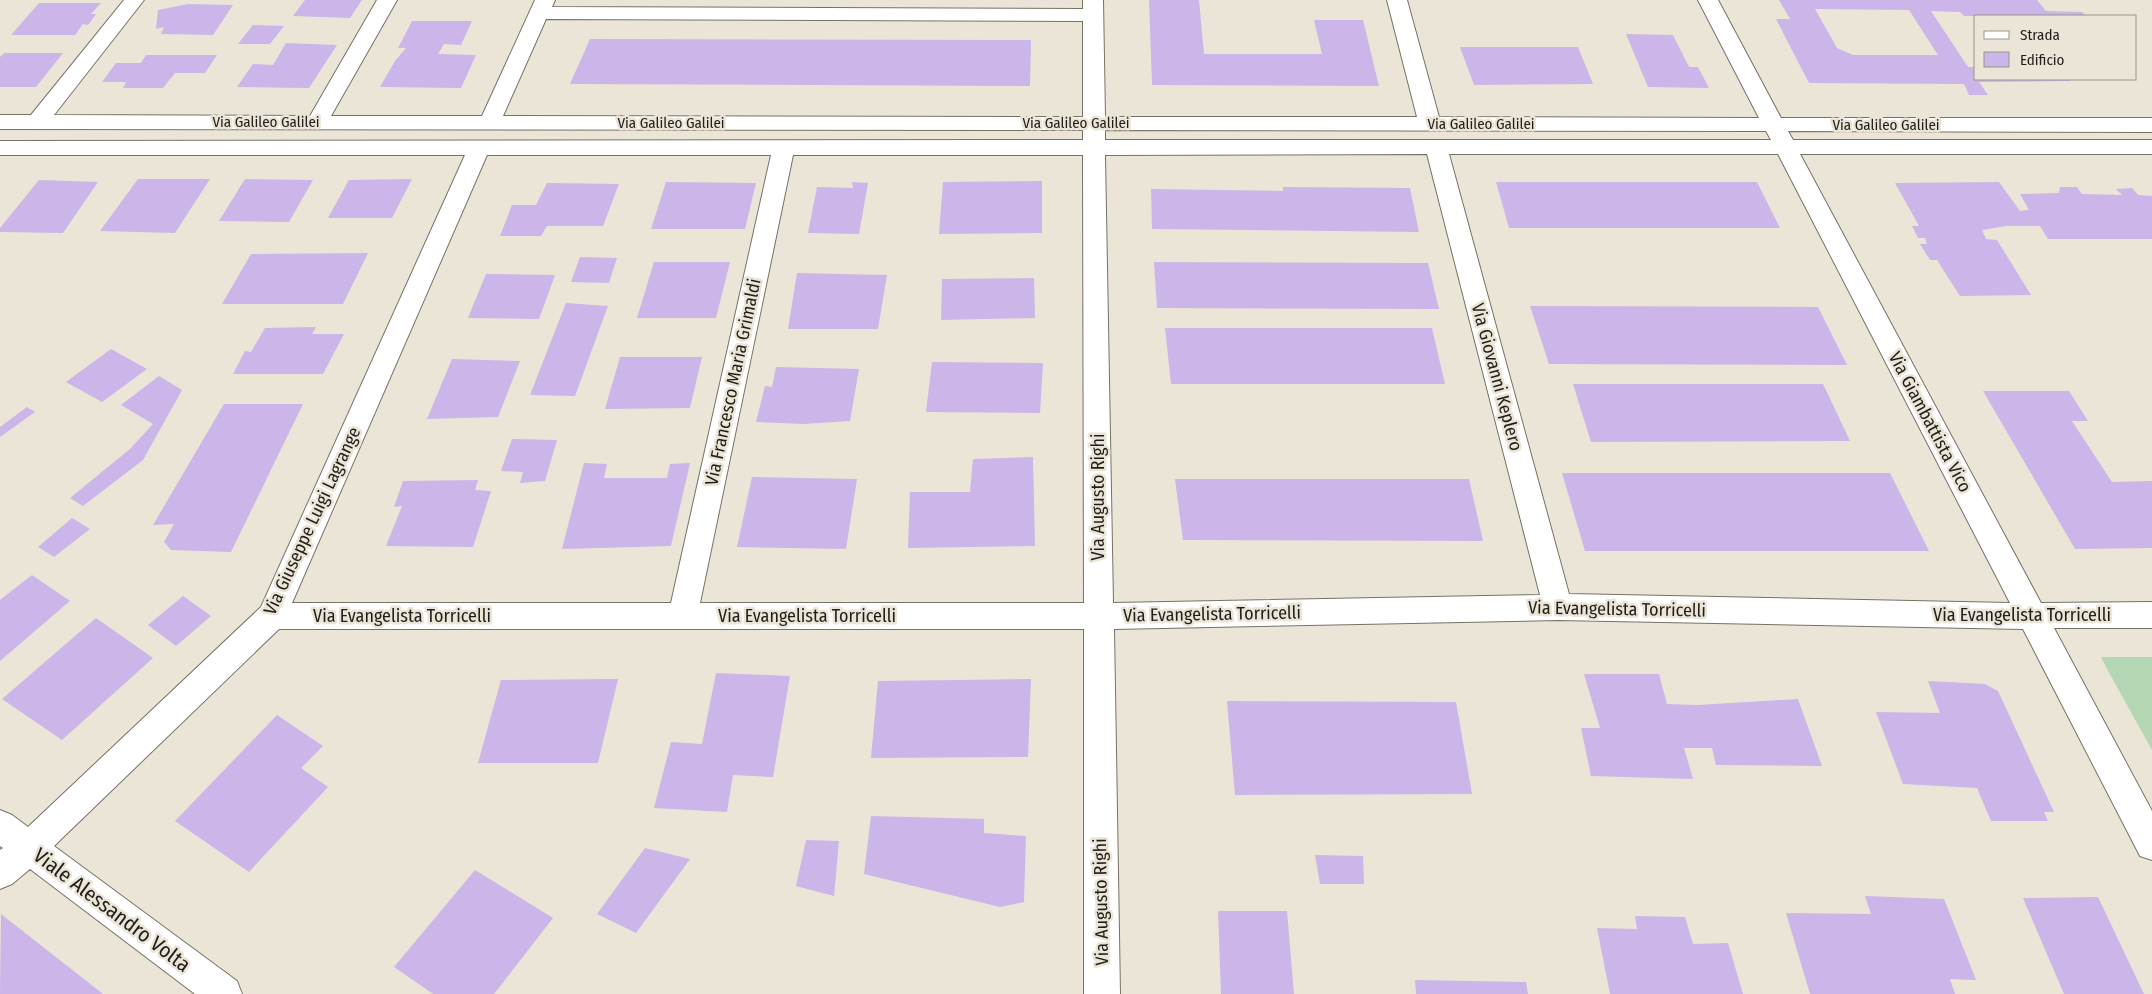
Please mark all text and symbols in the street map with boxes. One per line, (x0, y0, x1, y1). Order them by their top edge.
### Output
legend (1974, 15, 2137, 80)
text: Strada (2020, 26, 2060, 44)
text: Edificio (2020, 51, 2065, 69)
street label: Via Galileo Galilei (212, 113, 320, 131)
street label: Via Galileo Galilei (617, 114, 725, 132)
street label: Via Galileo Galilei (1022, 114, 1130, 132)
street label: Via Galileo Galilei (1427, 115, 1535, 133)
street label: Via Galileo Galilei (1832, 116, 1940, 134)
street label: Via Francesco Maria Grimaldi (700, 277, 766, 487)
street label: Via Giovanni Keplero (1467, 301, 1527, 453)
street label: Via Giambattista Vico (1884, 348, 1976, 496)
street label: Via Giuseppe Luigi Lagrange (259, 423, 365, 618)
street label: Via Augusto Righi (1087, 433, 1109, 561)
street label: Via Evangelista Torricelli (1528, 596, 1706, 622)
street label: Via Evangelista Torricelli (1123, 601, 1301, 627)
street label: Via Evangelista Torricelli (1933, 604, 2111, 626)
street label: Via Evangelista Torricelli (313, 605, 491, 627)
street label: Via Evangelista Torricelli (718, 605, 896, 627)
street label: Via Augusto Righi (1089, 838, 1113, 966)
street label: Viale Alessandro Volta (28, 842, 196, 978)

